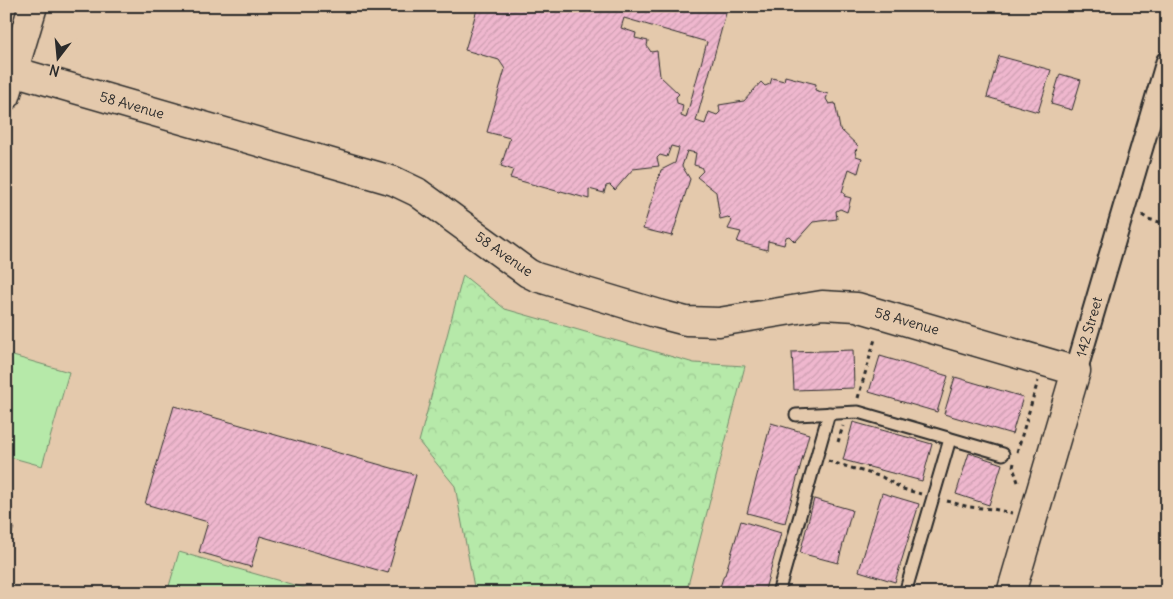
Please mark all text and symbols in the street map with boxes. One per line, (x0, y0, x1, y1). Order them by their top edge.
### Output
north arrow (32, 32, 82, 82)
text: N (47, 61, 62, 80)
street label: 58 Avenue (98, 87, 166, 123)
street label: 58 Avenue (472, 228, 536, 280)
street label: 142 Street (1072, 294, 1106, 359)
street label: 58 Avenue (873, 303, 941, 339)

